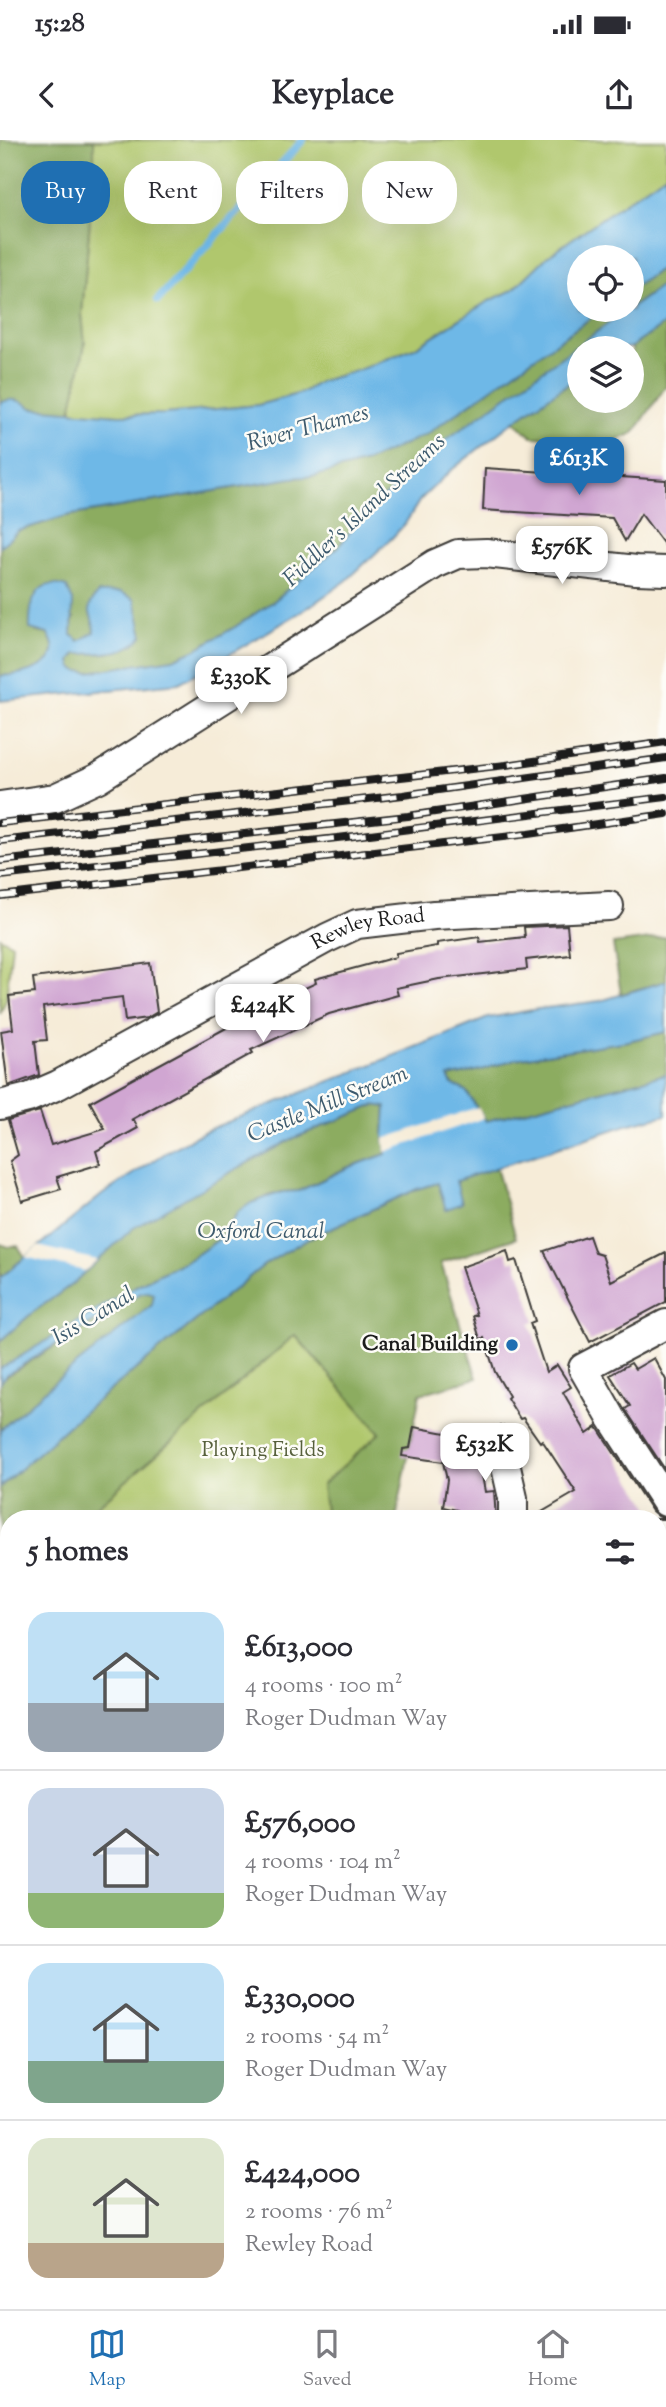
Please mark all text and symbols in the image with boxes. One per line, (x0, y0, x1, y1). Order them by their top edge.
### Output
text: 15:28 (35, 6, 85, 43)
text: Keyplace (272, 72, 394, 118)
icon: back (28, 76, 66, 114)
icon: share (600, 76, 638, 114)
chip: Buy (21, 161, 110, 224)
chip: Rent (124, 161, 222, 224)
chip: Filters (236, 161, 348, 224)
chip: New (362, 161, 457, 224)
map controls (567, 245, 644, 413)
button: locate (567, 245, 644, 322)
button: layers (567, 336, 644, 413)
water label: River Thames (244, 397, 372, 461)
water label: Fiddler's Island Streams (276, 427, 454, 595)
pin: £613K (530, 438, 628, 497)
text: £613K (550, 443, 608, 476)
pin: £576K (513, 526, 611, 586)
text: £576K (532, 532, 592, 565)
pin: £330K (192, 656, 290, 716)
text: £330K (211, 662, 271, 695)
street label: Rewley Road (306, 901, 427, 959)
pin: £424K (214, 984, 312, 1044)
text: £424K (231, 990, 295, 1023)
water label: Castle Mill Stream (243, 1058, 414, 1152)
water label: Oxford Canal (197, 1216, 325, 1249)
water label: Isis Canal (46, 1279, 142, 1355)
place label: Canal Building (362, 1330, 499, 1360)
marker: Canal Building (504, 1337, 520, 1353)
pin: £532K (436, 1424, 534, 1483)
text: £532K (456, 1429, 514, 1462)
park label: Playing Fields (201, 1436, 325, 1466)
text: 5 homes (28, 1531, 129, 1574)
icon: filters (601, 1533, 639, 1571)
text: £613,000 (245, 1627, 353, 1670)
icon: home (84, 1640, 168, 1724)
text: 4 rooms · 100 m² (245, 1670, 403, 1703)
text: Roger Dudman Way (245, 1703, 447, 1736)
text: £576,000 (245, 1803, 356, 1846)
icon: home (84, 1816, 168, 1900)
text: 4 rooms · 104 m² (245, 1846, 401, 1879)
text: Roger Dudman Way (245, 1879, 447, 1912)
text: £330,000 (245, 1978, 355, 2021)
icon: home (84, 1991, 168, 2075)
text: 2 rooms · 54 m² (245, 2021, 389, 2054)
text: Roger Dudman Way (245, 2054, 447, 2087)
text: £424,000 (245, 2153, 360, 2196)
icon: home (84, 2166, 168, 2250)
text: 2 rooms · 76 m² (245, 2196, 393, 2229)
text: Rewley Road (245, 2229, 373, 2262)
tab: Map (88, 2325, 126, 2394)
tab: Saved (303, 2325, 351, 2394)
tab: Home (528, 2325, 578, 2394)

